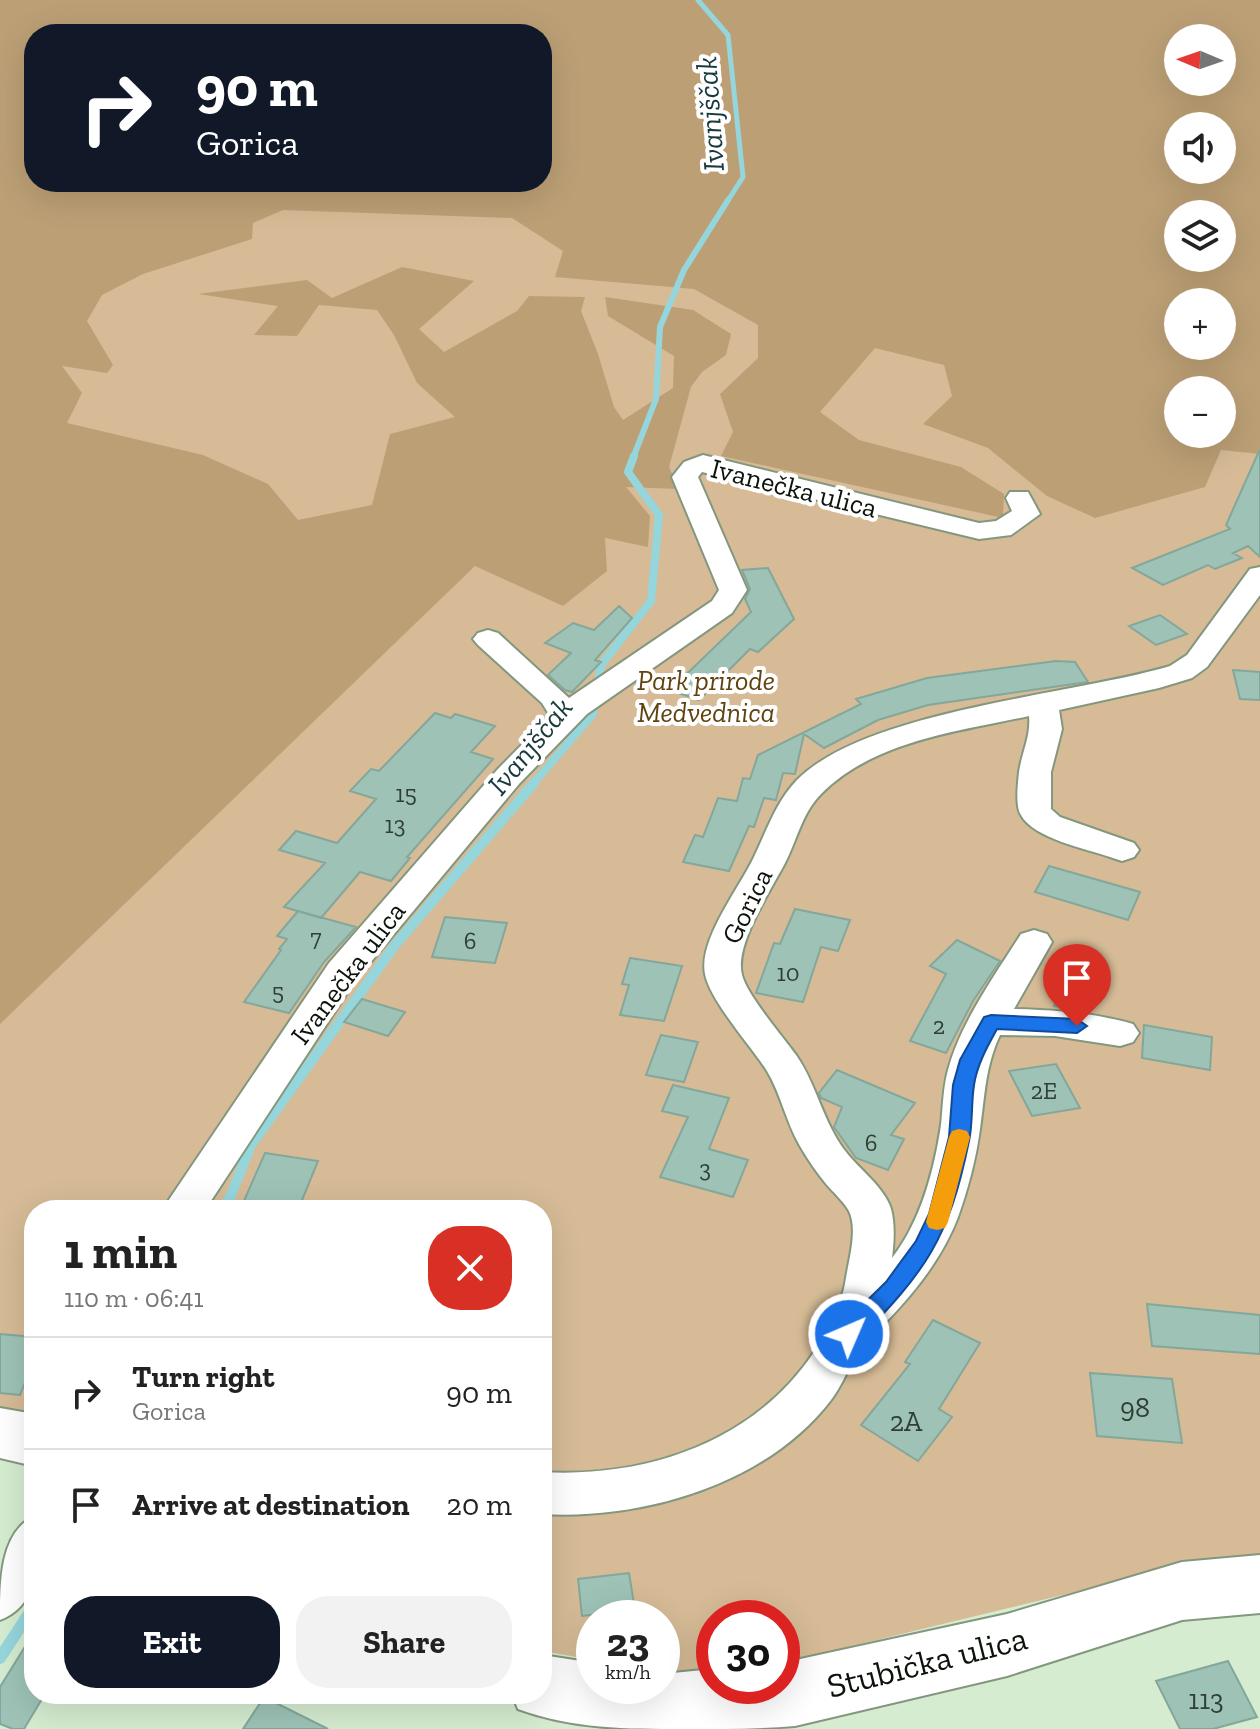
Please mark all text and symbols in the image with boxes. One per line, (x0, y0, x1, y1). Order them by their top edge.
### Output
north arrow (1164, 24, 1236, 96)
map controls (1164, 24, 1236, 448)
text: 90 m (196, 53, 318, 120)
water label: Ivanjščak (688, 55, 732, 173)
icon: right (64, 56, 168, 160)
button: sound (1164, 112, 1236, 184)
text: Gorica (196, 121, 299, 164)
button: layers (1164, 200, 1236, 272)
button: + (1164, 288, 1236, 360)
button: − (1164, 376, 1236, 448)
street label: Ivanečka ulica (708, 451, 881, 525)
park label: Park prirode Medvednica (637, 664, 775, 729)
water label: Ivanjščak (480, 690, 580, 802)
house number: 15 (395, 779, 417, 808)
house number: 13 (385, 810, 405, 839)
street label: Gorica (715, 862, 780, 949)
street label: Ivanečka ulica (284, 895, 413, 1051)
house number: 7 (310, 923, 322, 952)
house number: 6 (464, 926, 476, 955)
pin (1043, 944, 1111, 1026)
icon: arrive (1055, 956, 1099, 1000)
house number: 10 (776, 958, 800, 987)
house number: 5 (272, 977, 284, 1006)
house number: 2 (933, 1011, 945, 1040)
house number: 2E (1031, 1076, 1057, 1105)
house number: 6 (865, 1128, 877, 1157)
house number: 3 (699, 1154, 711, 1183)
text: 1 min (64, 1223, 177, 1280)
button: close (428, 1226, 512, 1310)
text: 110 m · 06:41 (64, 1282, 203, 1314)
position arrow (807, 1292, 891, 1376)
text: Turn right (132, 1359, 274, 1395)
icon: right (64, 1371, 108, 1415)
text: 90 m (446, 1375, 512, 1411)
house number: 98 (1120, 1391, 1150, 1424)
text: Gorica (132, 1395, 206, 1427)
house number: 2A (890, 1405, 923, 1438)
icon: arrive (64, 1483, 108, 1527)
text: Arrive at destination (132, 1487, 409, 1523)
text: 20 m (447, 1487, 512, 1523)
button: Exit (64, 1596, 280, 1688)
button: Share (296, 1596, 512, 1688)
speed limit sign: 30 (696, 1600, 800, 1704)
street label: Stubička ulica (823, 1617, 1031, 1707)
text: 23 (607, 1618, 649, 1666)
text: km/h (605, 1660, 651, 1684)
house number: 113 (1188, 1683, 1224, 1716)

